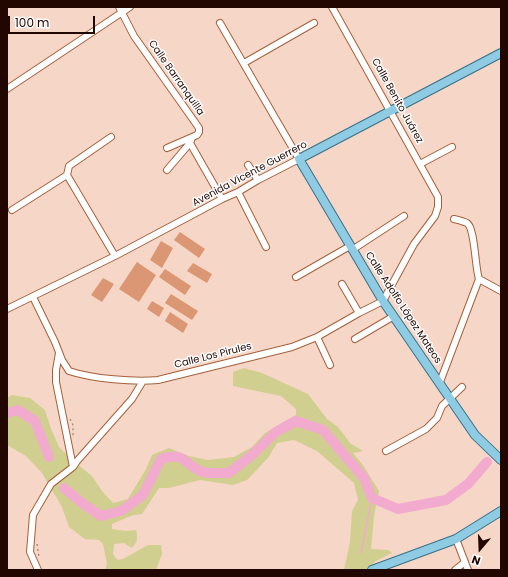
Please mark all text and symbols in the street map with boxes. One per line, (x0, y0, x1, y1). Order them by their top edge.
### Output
scale bar (10, 8, 97, 34)
text: 100 m (15, 14, 49, 31)
street label: Calle Barranquilla (146, 38, 206, 118)
street label: Calle Benito Juárez (369, 56, 425, 146)
street label: Avenida Vicente Guerrero (191, 139, 309, 209)
street label: Calle Adolfo López Mateos (362, 250, 444, 366)
street label: Calle Los Pirules (173, 341, 253, 371)
north arrow (460, 529, 500, 569)
text: N (470, 551, 483, 569)

